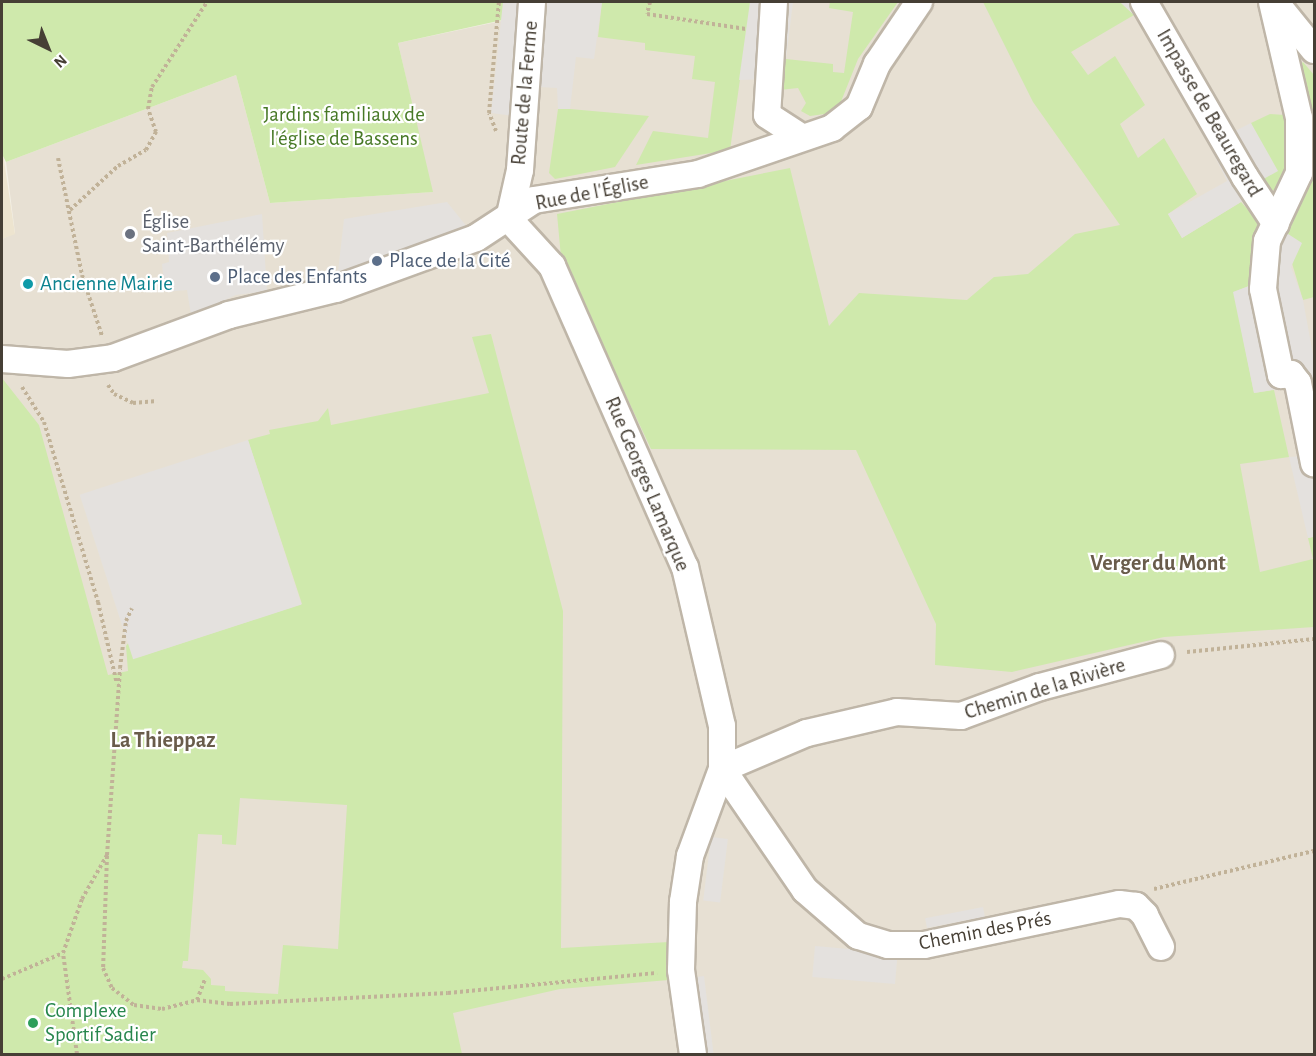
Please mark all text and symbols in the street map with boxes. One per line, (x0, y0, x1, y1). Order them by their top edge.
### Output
north arrow (18, 18, 78, 78)
street label: Route de la Ferme (506, 20, 544, 166)
street label: Impasse de Beauregard (1151, 25, 1267, 201)
text: N (51, 52, 70, 71)
park label: Jardins familiaux de l'église de Bassens (263, 102, 425, 152)
street label: Rue de l'Église (533, 170, 651, 216)
place label: Église Saint-Barthélémy (142, 209, 284, 259)
marker: Église Saint-Barthélémy (123, 227, 137, 241)
place label: Place de la Cité (389, 248, 510, 274)
marker: Place de la Cité (370, 254, 384, 268)
place label: Place des Enfants (227, 264, 367, 290)
marker: Place des Enfants (208, 270, 222, 284)
place label: Ancienne Mairie (40, 271, 173, 297)
marker: Ancienne Mairie (21, 277, 35, 291)
street label: Rue Georges Lamarque (599, 393, 695, 575)
district label: Verger du Mont (1090, 551, 1226, 577)
street label: Chemin de la Rivière (962, 653, 1128, 725)
district label: La Thieppaz (110, 728, 216, 754)
street label: Chemin des Prés (917, 906, 1053, 956)
place label: Complexe Sportif Sadier (45, 998, 156, 1048)
marker: Complexe Sportif Sadier (26, 1016, 40, 1030)

